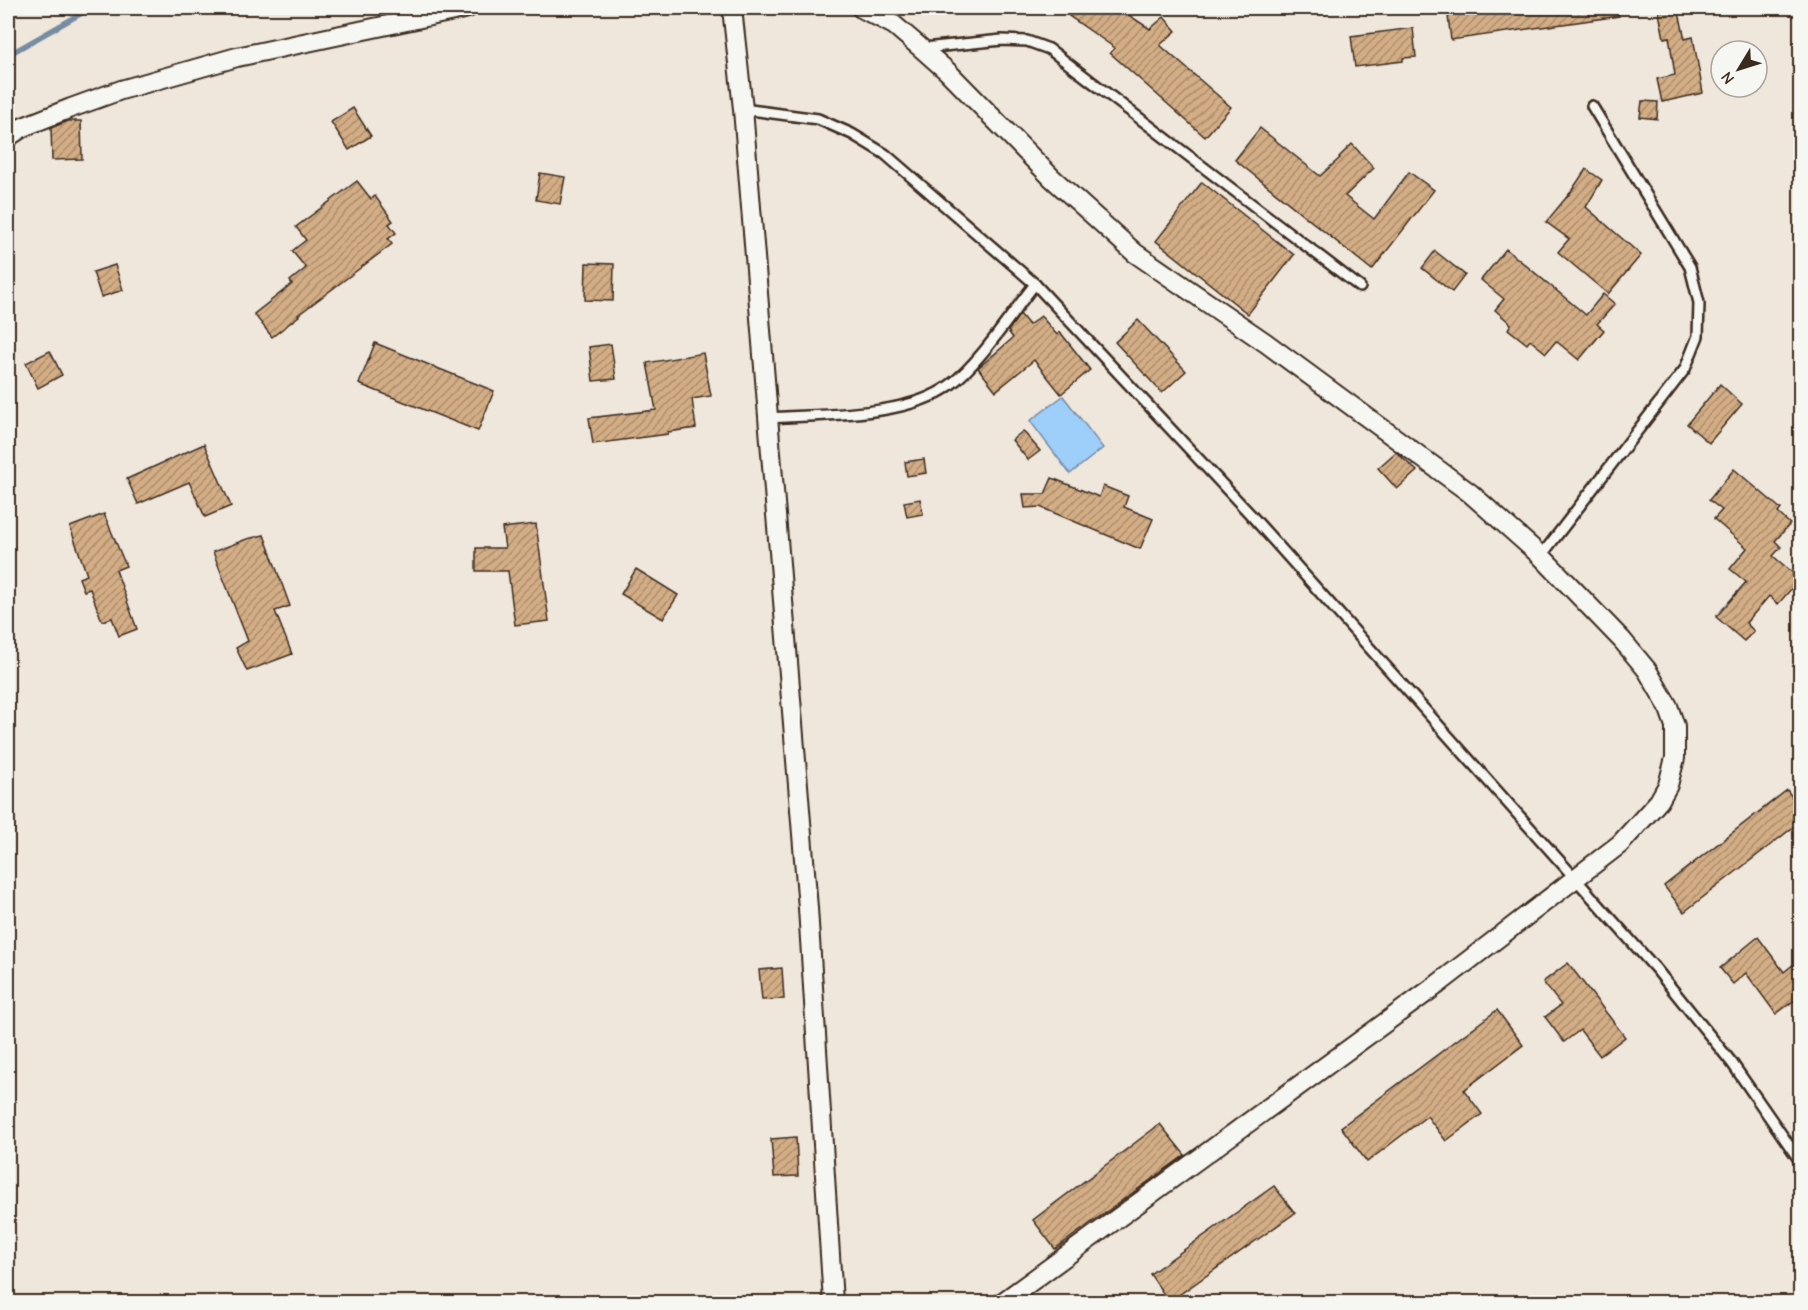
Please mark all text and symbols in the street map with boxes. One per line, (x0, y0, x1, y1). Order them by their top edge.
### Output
north arrow (1709, 39, 1769, 99)
text: N (1718, 68, 1738, 87)

